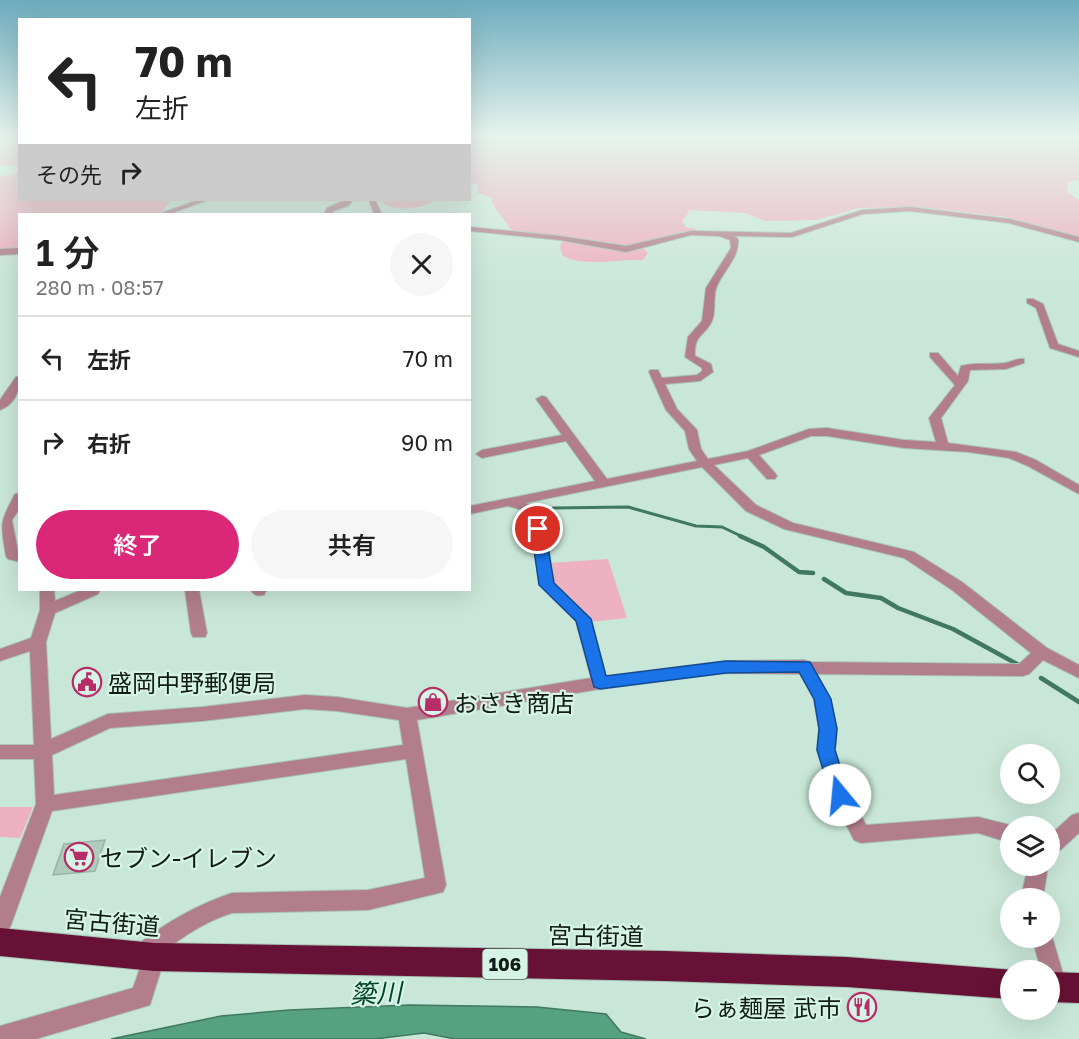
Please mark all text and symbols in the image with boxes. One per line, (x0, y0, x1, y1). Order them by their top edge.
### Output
text: 70 m (135, 36, 232, 86)
icon: left (36, 42, 114, 120)
text: 左折 (135, 92, 189, 124)
icon: right (114, 156, 147, 189)
text: その先 (36, 161, 102, 188)
text: 1 分 (36, 231, 99, 274)
button: close (390, 233, 453, 296)
text: 280 m · 08:57 (36, 275, 164, 299)
icon: left (36, 342, 69, 375)
text: 70 m (403, 345, 453, 372)
text: 左折 (87, 346, 131, 373)
icon: right (36, 426, 69, 459)
text: 90 m (401, 429, 453, 456)
text: 右折 (87, 430, 131, 457)
pin (512, 503, 563, 554)
button: 終了 (36, 510, 239, 579)
button: 共有 (251, 510, 453, 579)
icon: arrive (521, 512, 554, 545)
public building icon: 盛岡中野郵便局 (71, 666, 103, 698)
place label: 盛岡中野郵便局 (108, 668, 276, 697)
shop icon: おさき商店 (417, 686, 449, 718)
place label: おさき商店 (454, 688, 574, 717)
map controls (1000, 744, 1060, 1020)
button: search (1000, 744, 1060, 804)
position arrow (808, 763, 872, 827)
button: layers (1000, 816, 1060, 876)
supermarket icon: セブン-イレブン (63, 841, 95, 873)
place label: セブン-イレブン (100, 843, 277, 872)
button: + (1000, 888, 1060, 948)
street label: 宮古街道 (63, 903, 161, 941)
street label: 宮古街道 (548, 920, 644, 950)
road number: 106 (482, 949, 528, 979)
button: − (1000, 960, 1060, 1020)
water label: 簗川 (349, 976, 406, 1009)
restaurant icon: らぁ麺屋 武市 (846, 991, 878, 1023)
place label: らぁ麺屋 武市 (691, 993, 841, 1022)

